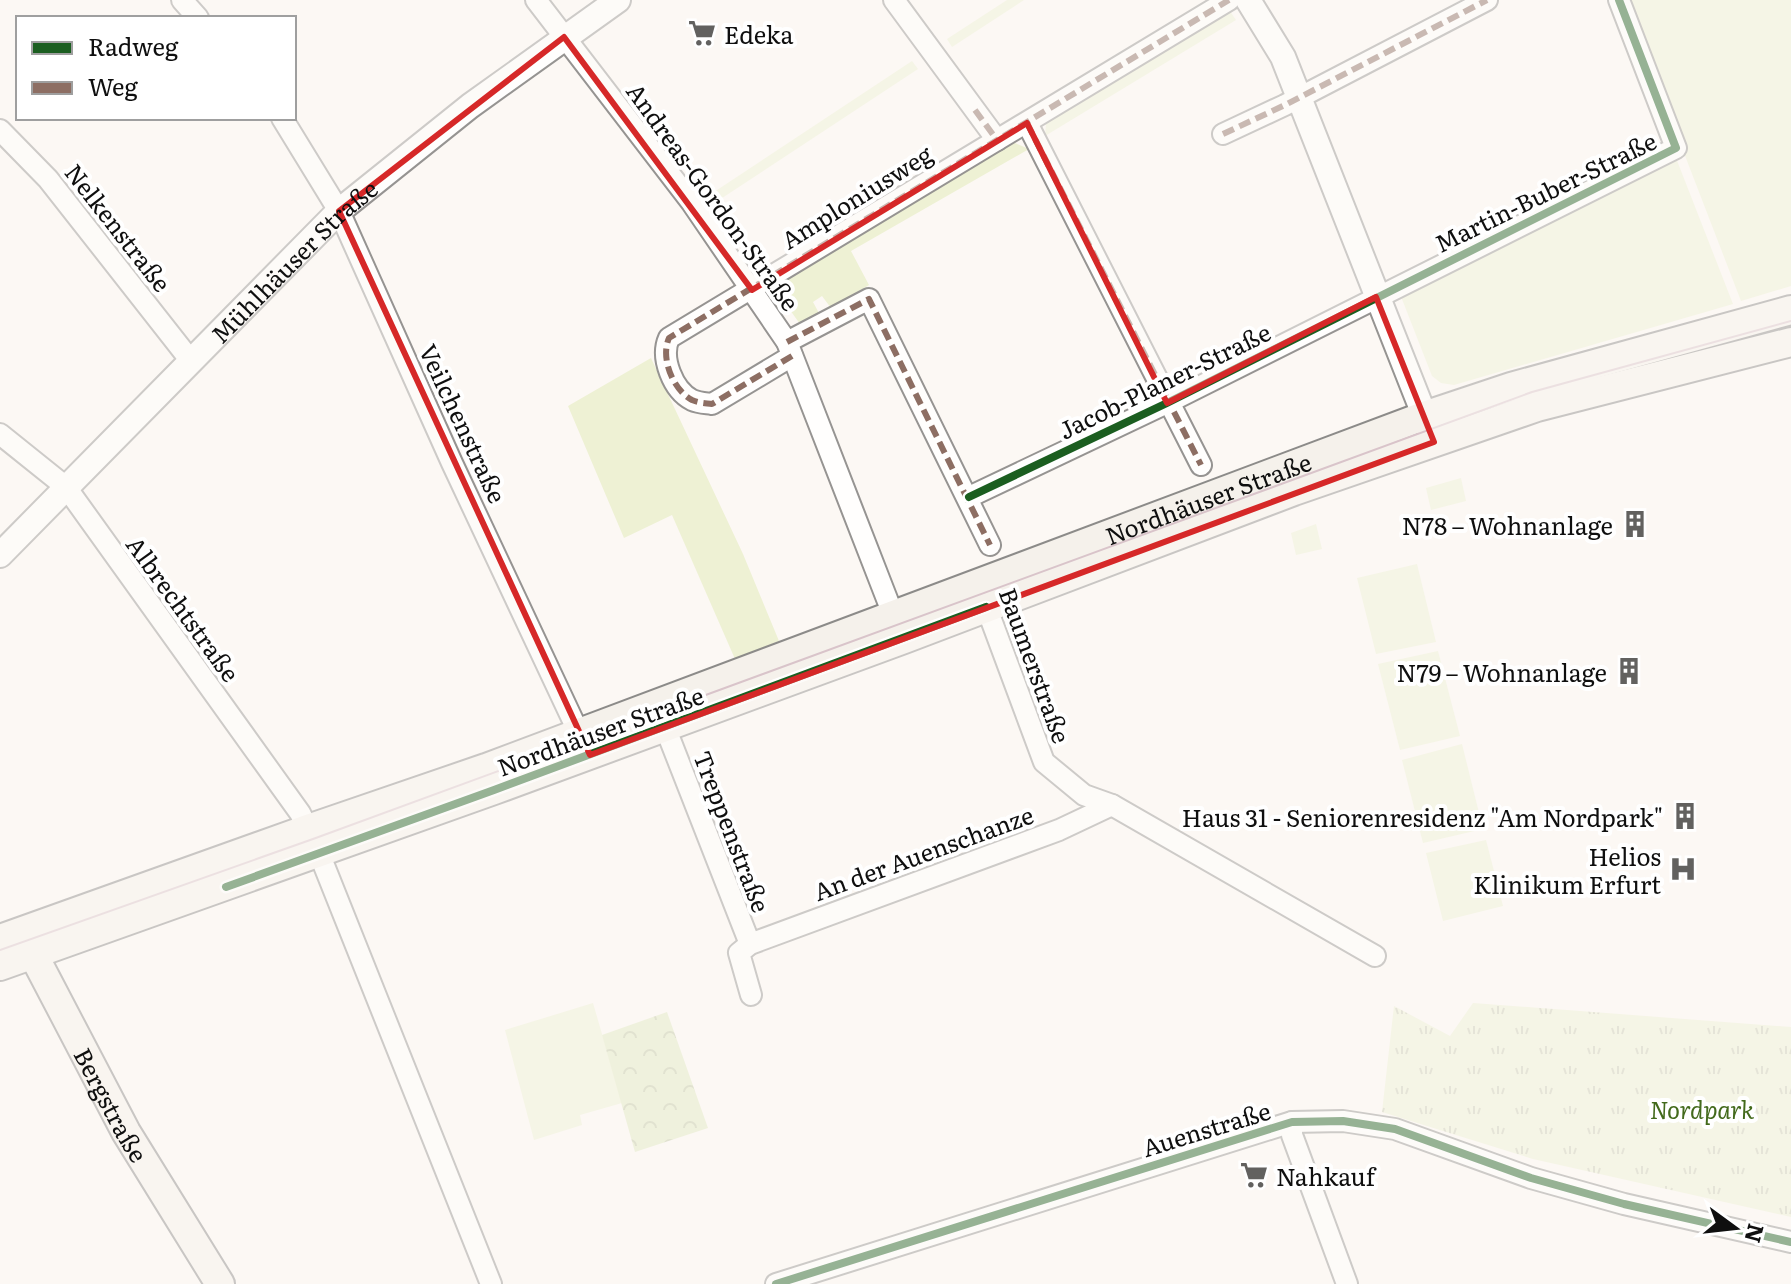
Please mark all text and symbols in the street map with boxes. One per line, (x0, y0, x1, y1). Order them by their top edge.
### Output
legend (16, 16, 296, 120)
place label: Edeka (724, 16, 793, 51)
supermarket icon: Edeka (687, 18, 717, 48)
text: Radweg (88, 28, 179, 63)
text: Weg (88, 68, 139, 103)
street label: Andreas-Gordon-Straße (619, 75, 809, 317)
street label: Martin-Buber-Straße (1428, 122, 1662, 260)
street label: Amploniusweg (774, 135, 939, 257)
street label: Nelkenstraße (58, 156, 180, 298)
street label: Mühlhäuser Straße (202, 170, 384, 350)
street label: Jacob-Planer-Straße (1052, 313, 1276, 447)
street label: Veilchenstraße (412, 338, 516, 508)
street label: Nordhäuser Straße (1100, 443, 1316, 552)
place label: N78 – Wohnanlage (1402, 507, 1613, 542)
building icon: N78 – Wohnanlage (1620, 509, 1650, 539)
street label: Albrechtstraße (119, 528, 249, 688)
street label: Baumerstraße (992, 582, 1080, 748)
place label: N79 – Wohnanlage (1396, 654, 1607, 689)
building icon: N79 – Wohnanlage (1614, 656, 1644, 686)
street label: Nordhäuser Straße (492, 676, 708, 784)
street label: Treppenstraße (686, 745, 780, 917)
street label: An der Auenschanze (808, 796, 1038, 908)
place label: Haus 31 - Seniorenresidenz "Am Nordpark" (1182, 799, 1663, 834)
building icon: Haus 31 - Seniorenresidenz "Am Nordpark" (1670, 801, 1700, 831)
place label: Helios Klinikum Erfurt (1473, 838, 1661, 901)
hospital icon: Helios Klinikum Erfurt (1668, 854, 1698, 884)
street label: Bergstraße (67, 1041, 157, 1168)
park label: Nordpark (1650, 1091, 1755, 1126)
street label: Auenstraße (1137, 1092, 1275, 1164)
place label: Nahkauf (1276, 1158, 1377, 1193)
supermarket icon: Nahkauf (1239, 1160, 1269, 1190)
north arrow (1695, 1188, 1775, 1268)
text: N (1737, 1220, 1774, 1247)

